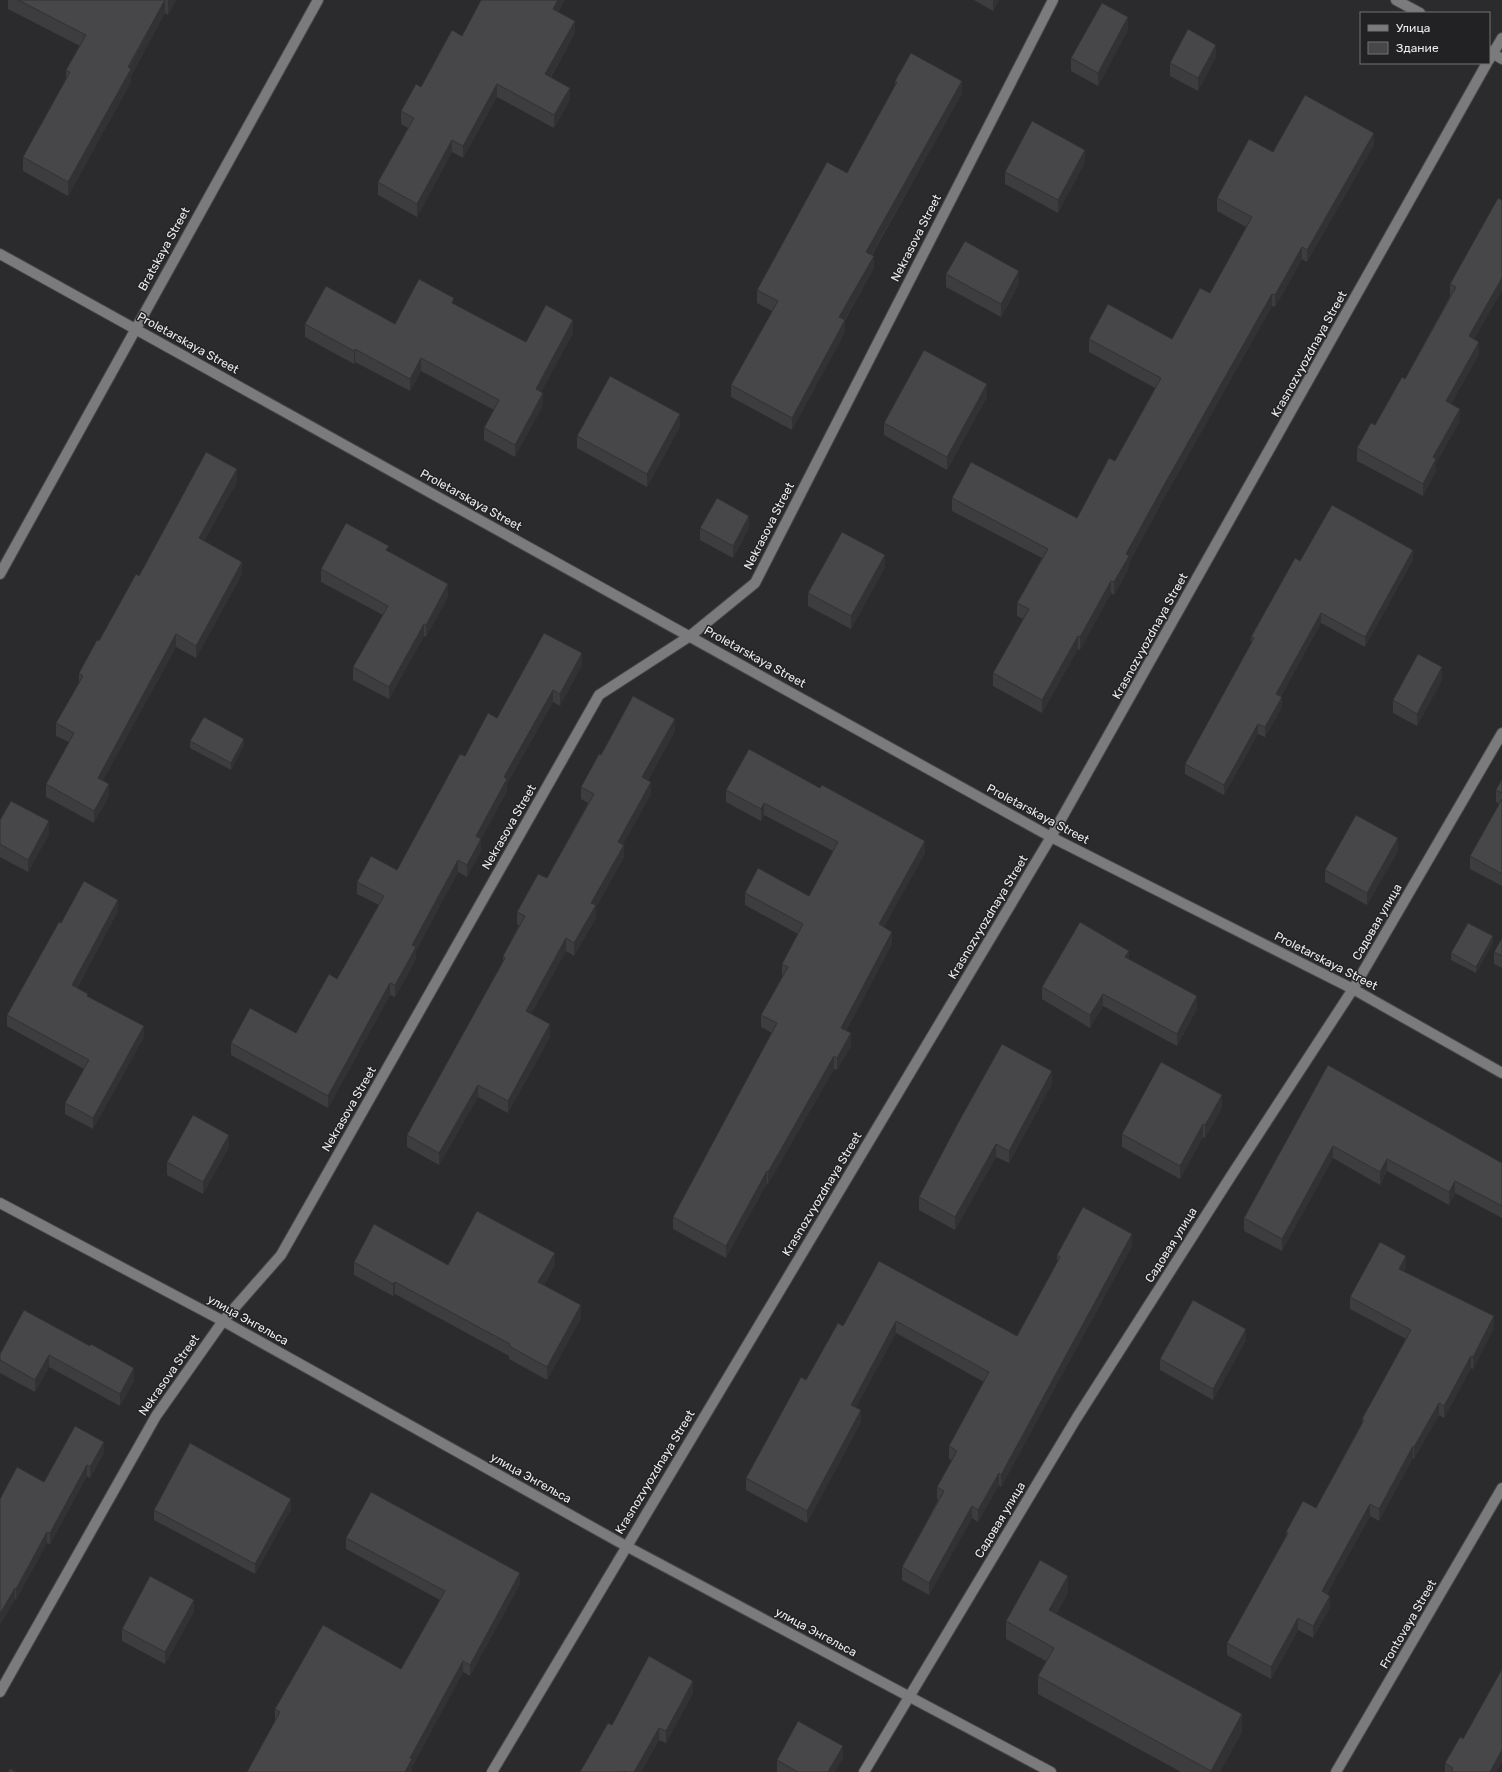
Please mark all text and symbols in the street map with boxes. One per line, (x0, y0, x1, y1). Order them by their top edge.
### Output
legend (1360, 12, 1490, 64)
text: Улица (1396, 21, 1430, 35)
text: Здание (1396, 41, 1439, 55)
street label: Nekrasova Street (888, 192, 944, 284)
street label: Bratskaya Street (135, 205, 193, 293)
street label: Krasnozvyozdnaya Street (1268, 288, 1350, 420)
street label: Proletarskaya Street (135, 309, 241, 377)
street label: Proletarskaya Street (418, 466, 524, 534)
street label: Nekrasova Street (741, 480, 797, 572)
street label: Krasnozvyozdnaya Street (1109, 570, 1191, 702)
street label: Proletarskaya Street (702, 623, 808, 691)
street label: Proletarskaya Street (984, 781, 1092, 847)
street label: Nekrasova Street (479, 782, 539, 872)
street label: Krasnozvyozdnaya Street (945, 852, 1031, 981)
street label: Садовая улица (1349, 881, 1405, 963)
street label: Proletarskaya Street (1272, 929, 1380, 993)
street label: Nekrasova Street (319, 1064, 379, 1154)
street label: Krasnozvyozdnaya Street (779, 1129, 865, 1258)
street label: Садовая улица (1142, 1205, 1200, 1285)
street label: улица Энгельса (205, 1292, 291, 1348)
street label: Nekrasova Street (136, 1332, 202, 1418)
street label: Krasnozvyozdnaya Street (612, 1407, 698, 1536)
street label: улица Энгельса (488, 1450, 574, 1506)
street label: Садовая улица (972, 1480, 1028, 1560)
street label: Frontovaya Street (1377, 1577, 1439, 1671)
street label: улица Энгельса (773, 1605, 859, 1659)

